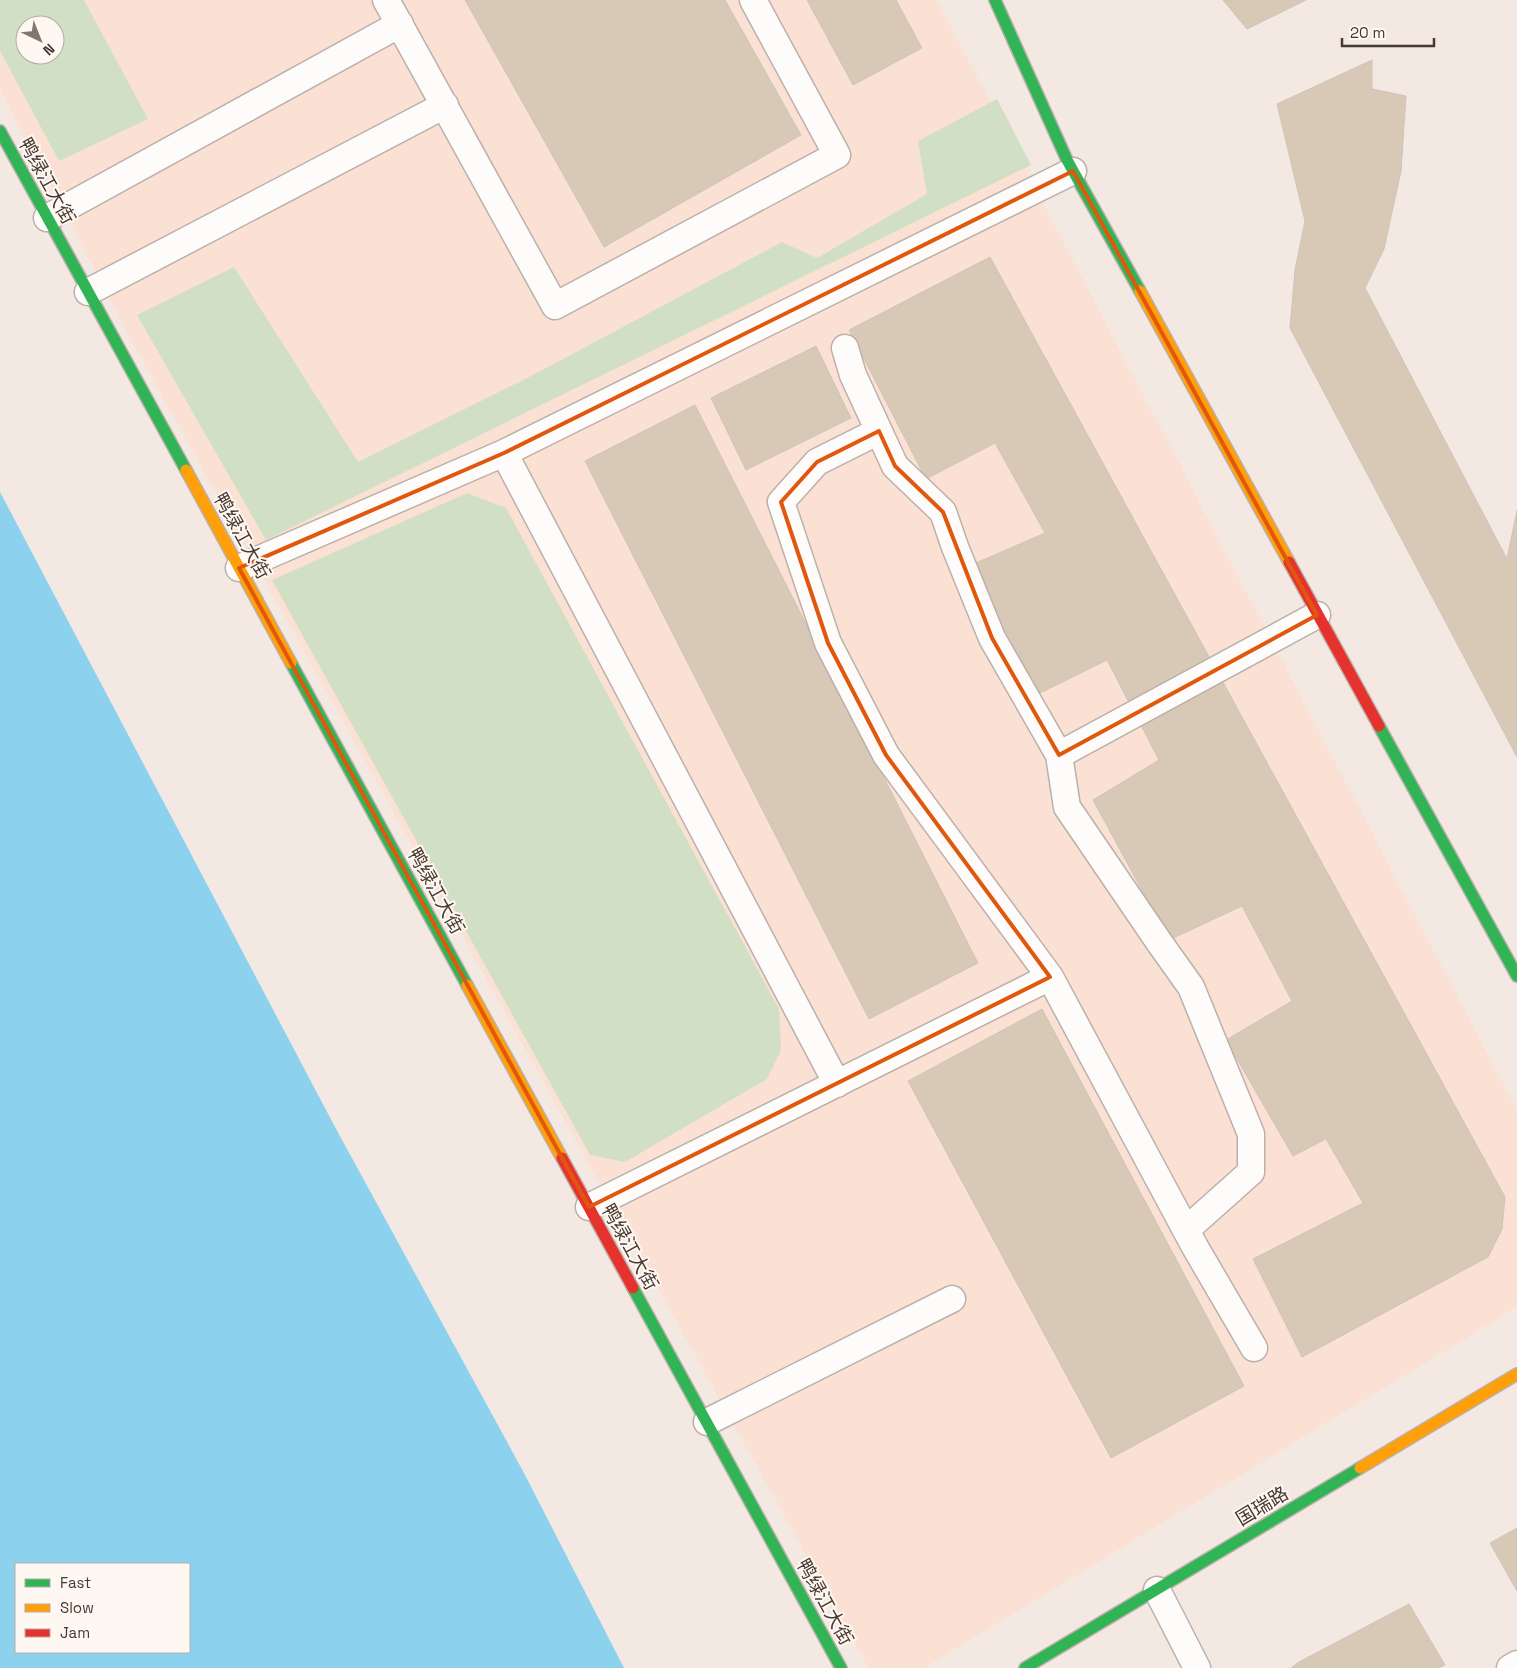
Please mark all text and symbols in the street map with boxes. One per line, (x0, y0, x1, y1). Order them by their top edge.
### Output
north arrow (15, 15, 65, 65)
scale bar (1342, 15, 1434, 47)
text: 20 m (1350, 23, 1385, 42)
text: N (39, 40, 58, 59)
street label: 鸭绿江大街 (13, 133, 81, 229)
street label: 鸭绿江大街 (208, 488, 276, 584)
street label: 鸭绿江大街 (402, 843, 470, 939)
street label: 鸭绿江大街 (596, 1199, 664, 1295)
street label: 国瑞路 (1231, 1481, 1293, 1531)
street label: 鸭绿江大街 (791, 1554, 859, 1650)
legend (15, 1563, 190, 1653)
text: Fast (60, 1573, 91, 1592)
text: Slow (60, 1598, 94, 1617)
text: Jam (60, 1623, 90, 1642)

